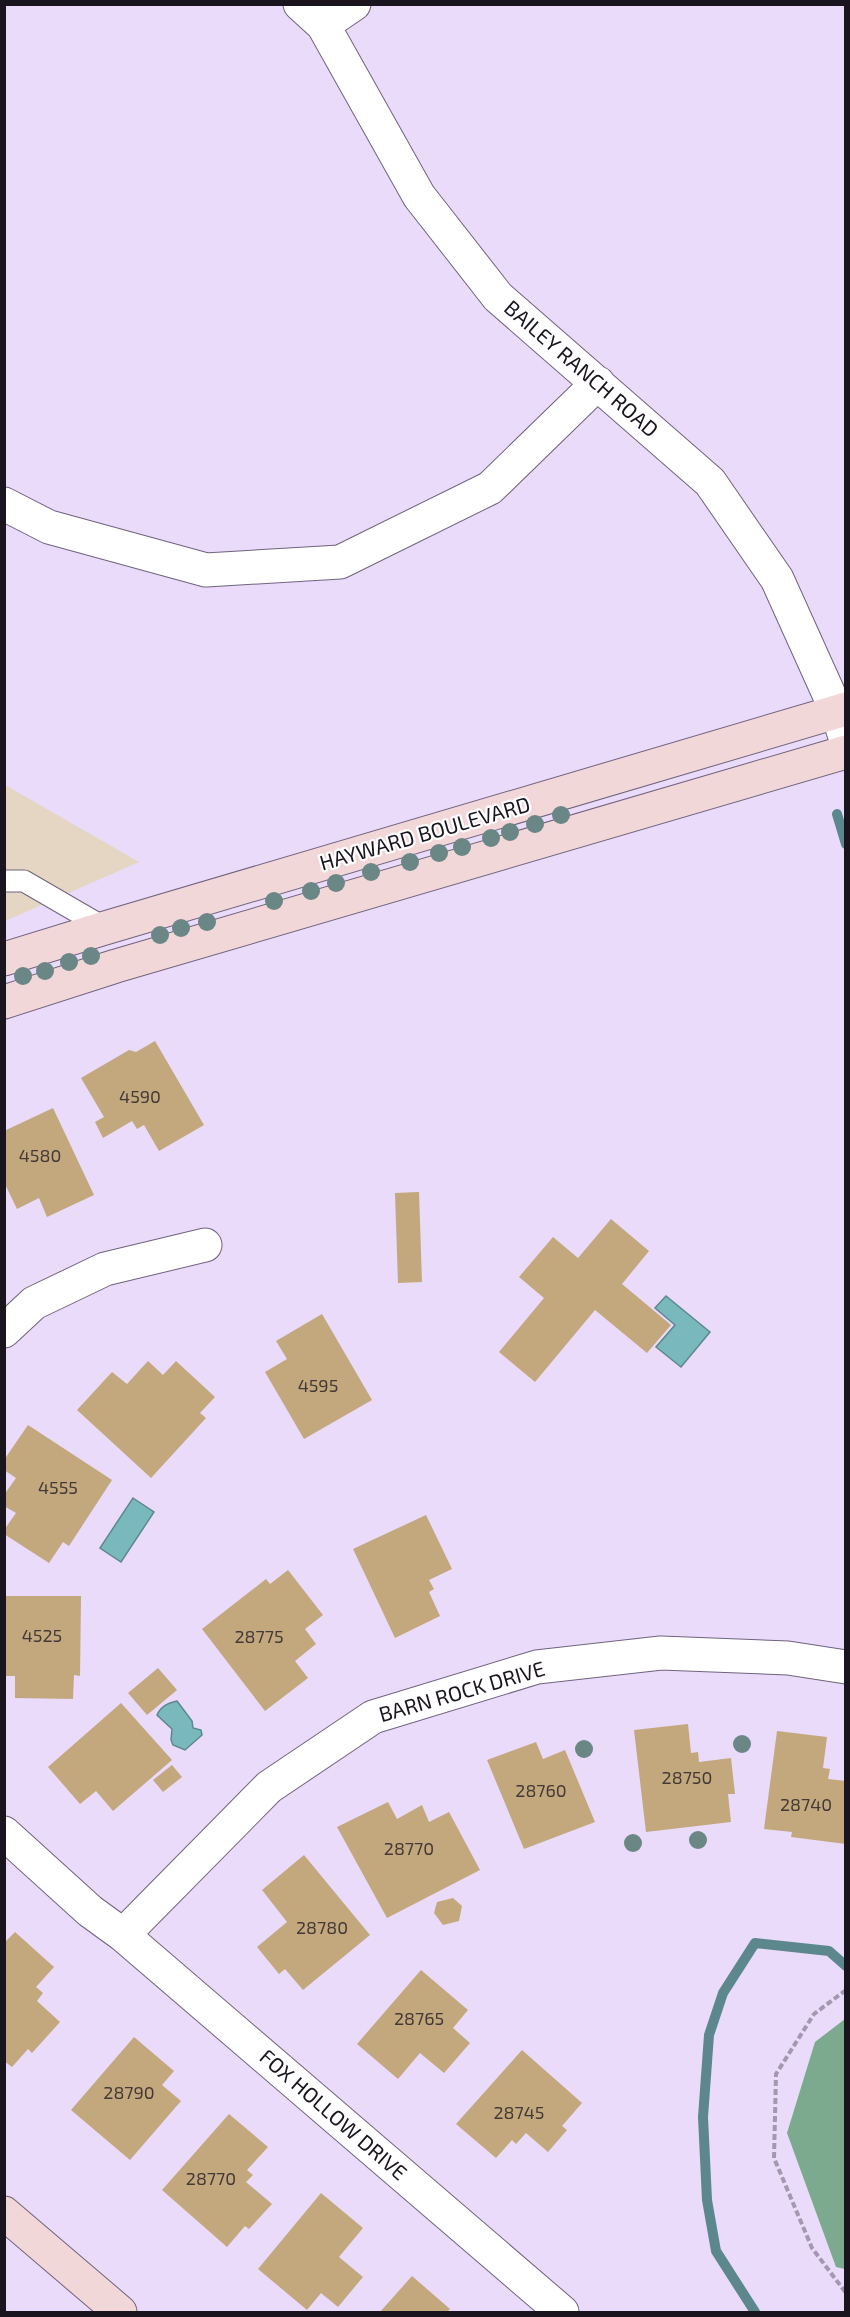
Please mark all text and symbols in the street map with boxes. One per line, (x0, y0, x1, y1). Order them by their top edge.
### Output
street label: BAILEY RANCH ROAD (500, 294, 664, 441)
street label: HAYWARD BOULEVARD (317, 791, 533, 875)
house number: 4590 (119, 1085, 161, 1107)
house number: 4580 (19, 1144, 61, 1166)
house number: 4595 (298, 1374, 338, 1396)
house number: 4555 (38, 1476, 78, 1498)
house number: 4525 (22, 1624, 62, 1646)
house number: 28775 (234, 1625, 284, 1647)
street label: BARN ROCK DRIVE (376, 1655, 547, 1726)
house number: 28750 (662, 1766, 712, 1788)
house number: 28760 (515, 1779, 567, 1801)
house number: 28740 (780, 1793, 832, 1815)
house number: 28770 (384, 1837, 434, 1859)
house number: 28780 (296, 1916, 348, 1938)
house number: 28765 (394, 2007, 444, 2029)
street label: FOX HOLLOW DRIVE (255, 2043, 413, 2185)
house number: 28790 (103, 2081, 155, 2103)
house number: 28745 (494, 2101, 544, 2123)
house number: 28770 (186, 2167, 236, 2189)

